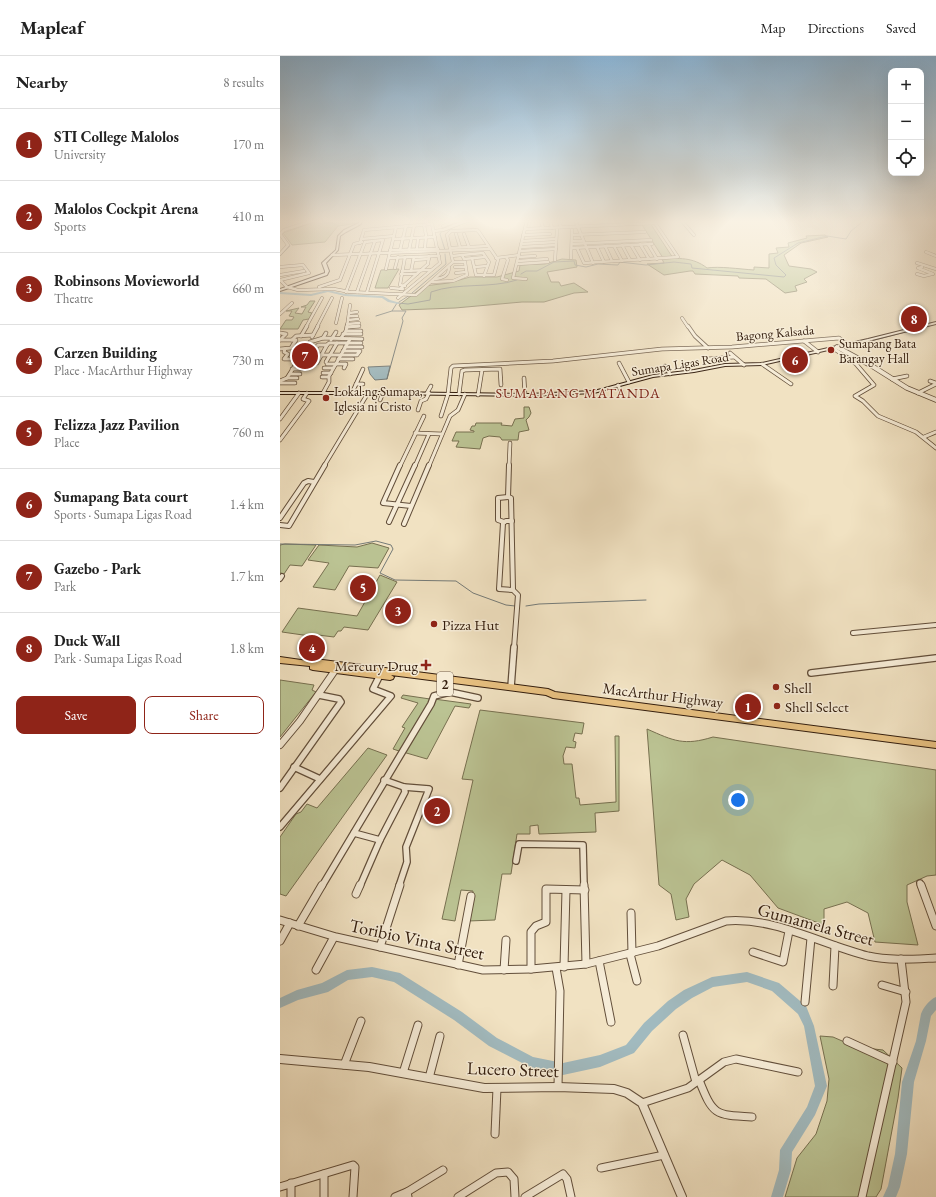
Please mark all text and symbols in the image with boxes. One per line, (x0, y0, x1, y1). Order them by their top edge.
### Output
text: Mapleaf (20, 15, 84, 40)
text: Map (760, 19, 786, 37)
text: Directions (808, 19, 864, 37)
text: Saved (886, 19, 916, 37)
map controls (888, 68, 924, 176)
button: + (888, 68, 924, 104)
text: Nearby (16, 71, 68, 93)
text: 8 results (223, 74, 264, 91)
button: − (888, 104, 924, 140)
text: STI College Malolos (54, 127, 179, 146)
text: 1 (26, 136, 32, 153)
text: 170 m (233, 136, 264, 153)
button: locate (888, 140, 924, 176)
text: University (54, 146, 106, 163)
text: Malolos Cockpit Arena (54, 199, 198, 218)
text: 2 (26, 208, 32, 225)
text: 410 m (233, 208, 264, 225)
text: Sports (54, 218, 86, 235)
text: Robinsons Movieworld (54, 271, 200, 290)
text: 3 (26, 280, 32, 297)
text: 660 m (233, 280, 264, 297)
text: Theatre (54, 290, 93, 307)
pin: 8 (901, 304, 927, 334)
street label: Bagong Kalsada (735, 321, 816, 345)
place label: Sumapang Bata Barangay Hall (839, 335, 917, 367)
pin: 7 (292, 341, 318, 371)
text: Carzen Building (54, 343, 157, 362)
pin: 6 (782, 345, 808, 375)
marker: Sumapang Bata Barangay Hall (826, 345, 836, 355)
street label: Sumapa Ligas Road (630, 348, 730, 380)
text: 4 (26, 352, 32, 369)
text: 730 m (233, 352, 264, 369)
text: Place · MacArthur Highway (54, 362, 192, 379)
place label: Lokal ng Sumapa, Iglesia ni Cristo (334, 383, 423, 415)
district label: SUMAPANG MATANDA (495, 384, 661, 402)
marker: Lokal ng Sumapa, Iglesia ni Cristo (321, 393, 331, 403)
text: Felizza Jazz Pavilion (54, 415, 180, 434)
text: 5 (26, 424, 32, 441)
text: 760 m (233, 424, 264, 441)
text: Place (54, 434, 80, 451)
text: Sumapang Bata court (54, 487, 188, 506)
text: 6 (26, 496, 32, 513)
text: 1.4 km (230, 496, 264, 513)
text: Sports · Sumapa Ligas Road (54, 506, 192, 523)
text: Gazebo - Park (54, 559, 141, 578)
text: 7 (26, 568, 32, 585)
text: 1.7 km (230, 568, 264, 585)
pin: 5 (350, 573, 376, 603)
text: Park (54, 578, 76, 595)
pin: 3 (385, 596, 411, 626)
place label: Pizza Hut (442, 615, 499, 634)
marker: Pizza Hut (429, 619, 439, 629)
text: Duck Wall (54, 631, 120, 650)
pin: 4 (299, 633, 325, 663)
text: 8 (26, 640, 32, 657)
text: 1.8 km (230, 640, 264, 657)
text: Park · Sumapa Ligas Road (54, 650, 182, 667)
place label: Mercury Drug (335, 656, 418, 675)
marker: Mercury Drug (421, 660, 431, 670)
road number: 2 (437, 672, 453, 696)
street label: MacArthur Highway (602, 678, 725, 712)
place label: Shell (784, 678, 812, 697)
marker: Shell (771, 682, 781, 692)
pin: 1 (735, 692, 761, 722)
button: Save (16, 696, 136, 734)
button: Share (144, 696, 264, 734)
place label: Shell Select (785, 697, 849, 716)
marker: Shell Select (772, 701, 782, 711)
your location (728, 790, 748, 810)
pin: 2 (424, 796, 450, 826)
street label: Gumamela Street (755, 897, 877, 951)
street label: Toribio Vinta Street (347, 913, 487, 965)
street label: Lucero Street (467, 1056, 560, 1082)

